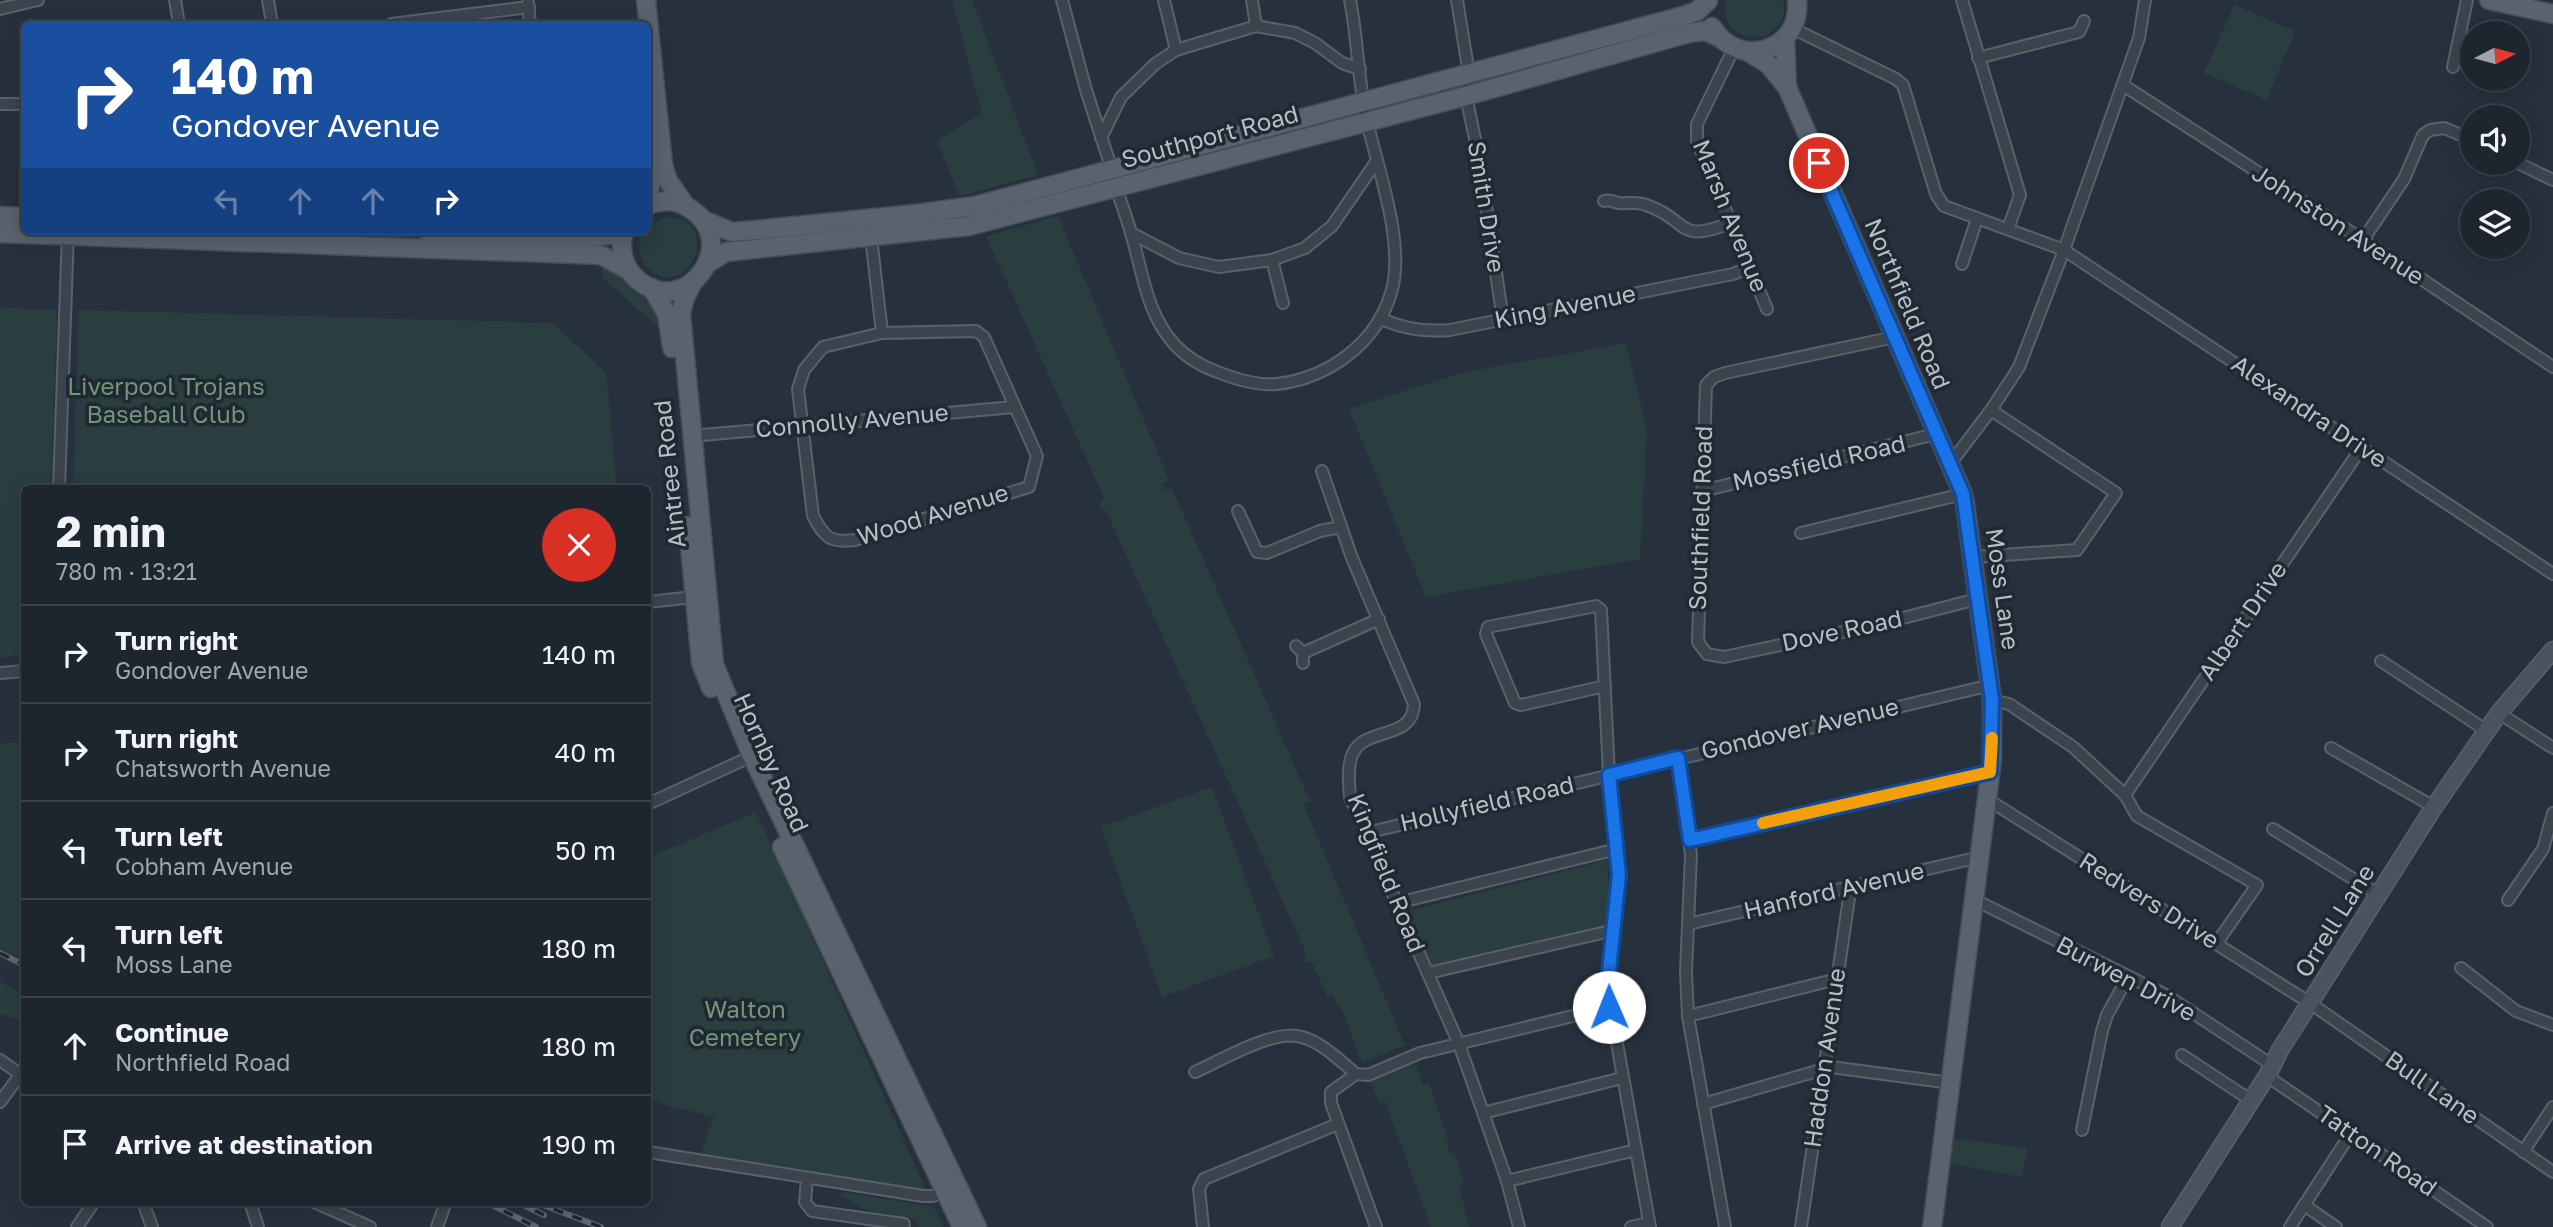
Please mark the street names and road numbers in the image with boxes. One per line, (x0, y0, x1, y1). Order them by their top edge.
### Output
street label: Southport Road (1118, 98, 1301, 173)
street label: Marsh Avenue (1688, 135, 1775, 296)
street label: Smith Drive (1463, 139, 1512, 275)
street label: Johnston Avenue (2247, 157, 2430, 290)
street label: Northfield Road (1859, 214, 1957, 393)
street label: King Avenue (1492, 278, 1638, 333)
street label: Alexandra Drive (2227, 348, 2393, 473)
street label: Connolly Avenue (754, 397, 950, 442)
street label: Aintree Road (646, 399, 691, 549)
street label: Southfield Road (1682, 425, 1717, 611)
street label: Mossfield Road (1729, 428, 1908, 496)
street label: Wood Avenue (854, 477, 1012, 550)
street label: Moss Lane (1981, 526, 2026, 652)
street label: Albert Drive (2191, 555, 2292, 685)
street label: Dove Road (1779, 603, 1905, 656)
street label: Hornby Road (729, 688, 816, 836)
street label: Gondover Avenue (1698, 691, 1901, 764)
street label: Hollyfield Road (1397, 768, 1576, 837)
street label: Kingfield Road (1342, 789, 1432, 956)
street label: Redvers Drive (2075, 845, 2225, 954)
street label: Hanford Avenue (1741, 855, 1927, 924)
street label: Orrell Lane (2288, 858, 2380, 982)
street label: Burwen Drive (2052, 929, 2201, 1027)
street label: Haddon Avenue (1797, 966, 1850, 1150)
street label: Bull Lane (2380, 1044, 2485, 1130)
street label: Tatton Road (2313, 1098, 2443, 1202)

